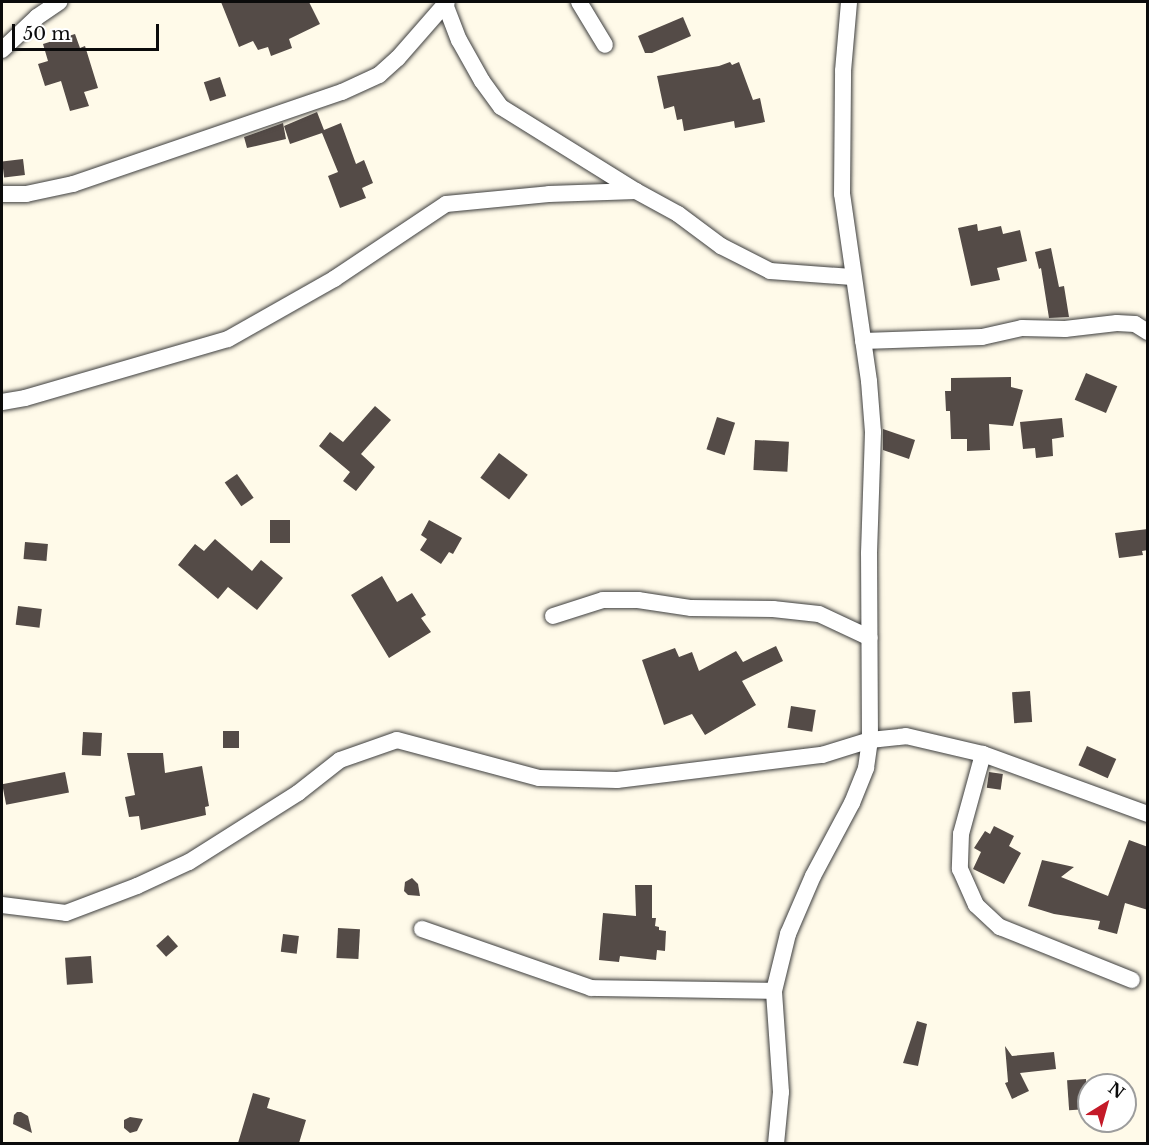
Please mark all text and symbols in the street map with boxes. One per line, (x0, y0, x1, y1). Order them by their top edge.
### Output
scale bar (15, 12, 162, 50)
text: 50 m (23, 23, 71, 45)
north arrow (1077, 1073, 1137, 1133)
text: N (1105, 1078, 1129, 1103)

